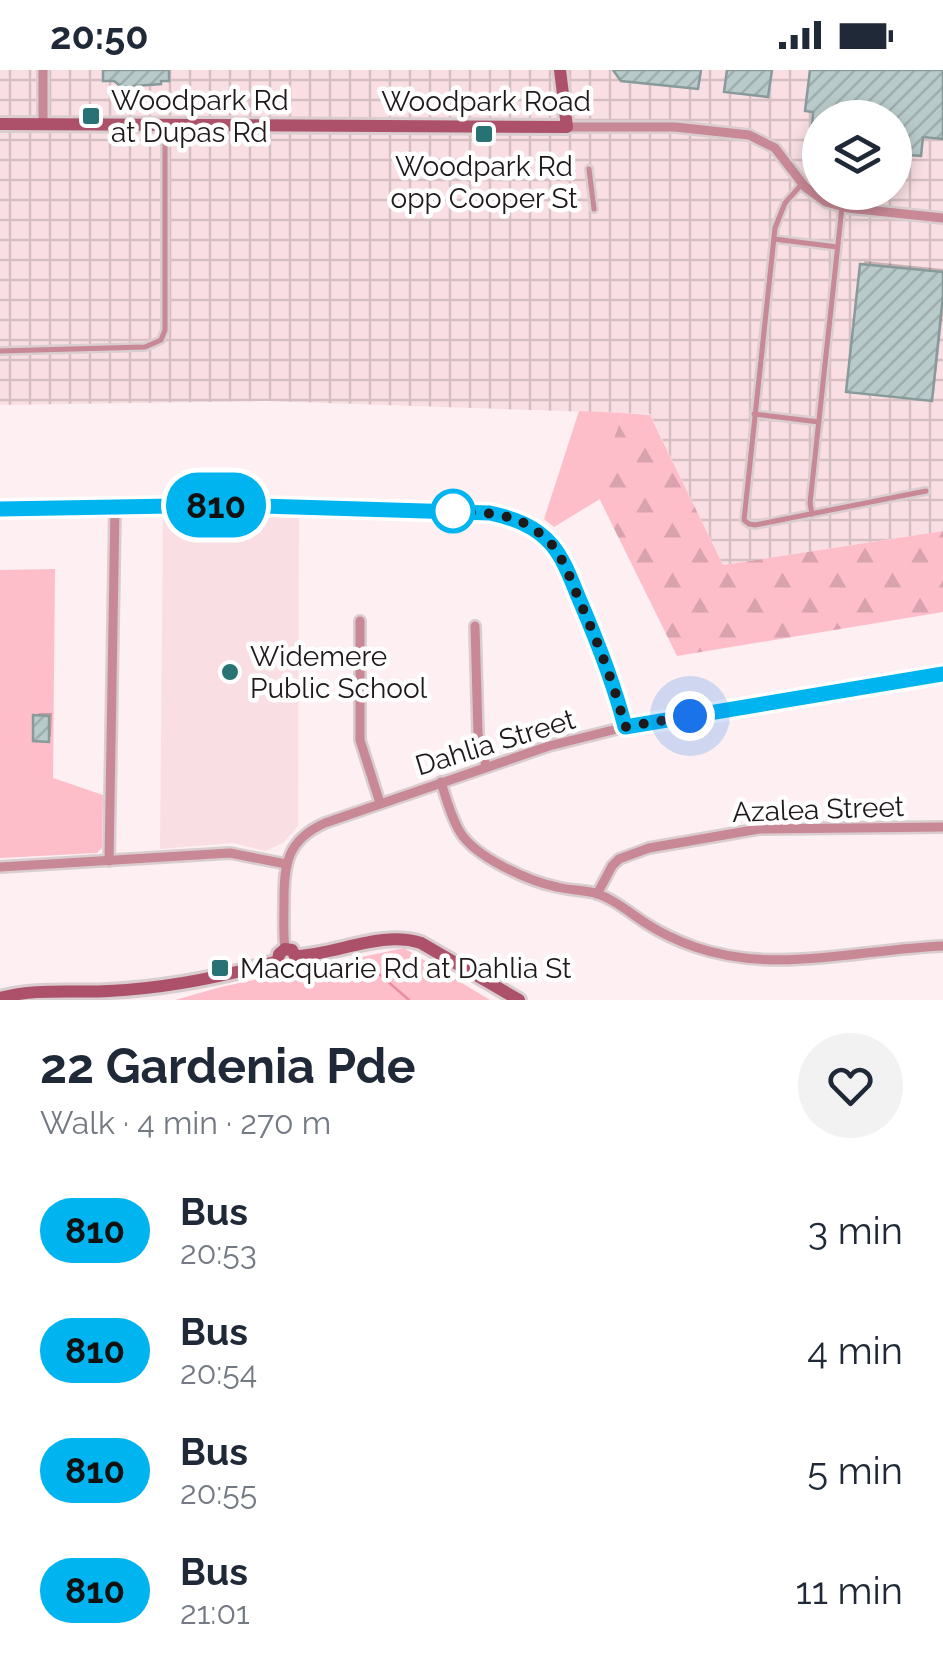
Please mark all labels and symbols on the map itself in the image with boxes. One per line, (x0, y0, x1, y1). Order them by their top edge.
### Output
place label: Woodpark Rd at Dupas Rd (111, 84, 289, 149)
street label: Woodpark Road (381, 85, 591, 118)
marker: Woodpark Rd at Dupas Rd (80, 105, 102, 127)
marker: Woodpark Rd opp Cooper St (473, 123, 495, 145)
place label: Woodpark Rd opp Cooper St (390, 150, 578, 215)
line badge: 810 (158, 472, 274, 538)
unlabelled marker (432, 490, 474, 532)
place label: Widemere Public School (250, 640, 428, 705)
marker: Widemere Public School (219, 661, 241, 683)
your location (665, 691, 715, 741)
street label: Dahlia Street (411, 702, 580, 782)
street label: Azalea Street (731, 790, 905, 829)
place label: Macquarie Rd at Dahlia St (240, 952, 572, 985)
marker: Macquarie Rd at Dahlia St (209, 957, 231, 979)

